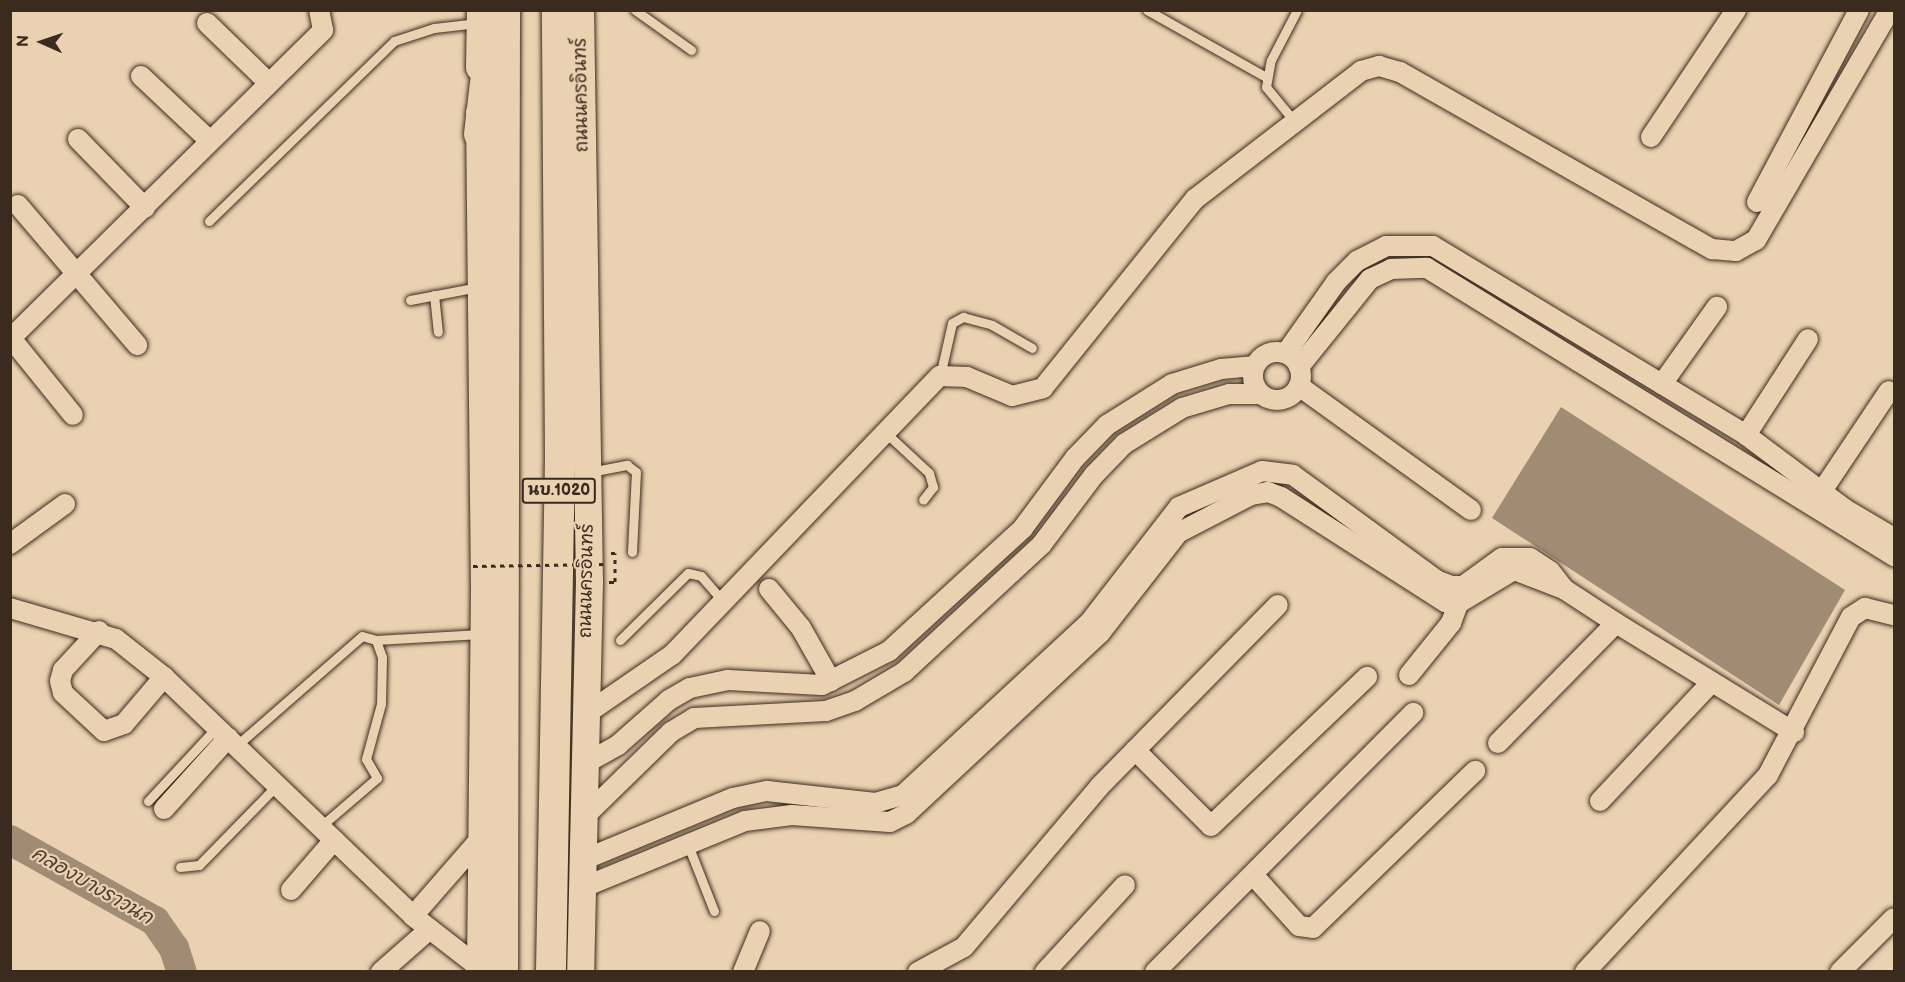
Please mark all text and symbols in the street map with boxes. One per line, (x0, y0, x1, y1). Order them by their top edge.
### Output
north arrow (12, 12, 72, 72)
text: N (14, 35, 33, 48)
street label: ถนนนครอินทร์ (570, 38, 594, 152)
road number: นบ.1020 (522, 478, 596, 504)
street label: ถนนนครอินทร์ (575, 524, 599, 638)
water label: คลองบางราวนก (27, 842, 157, 930)

